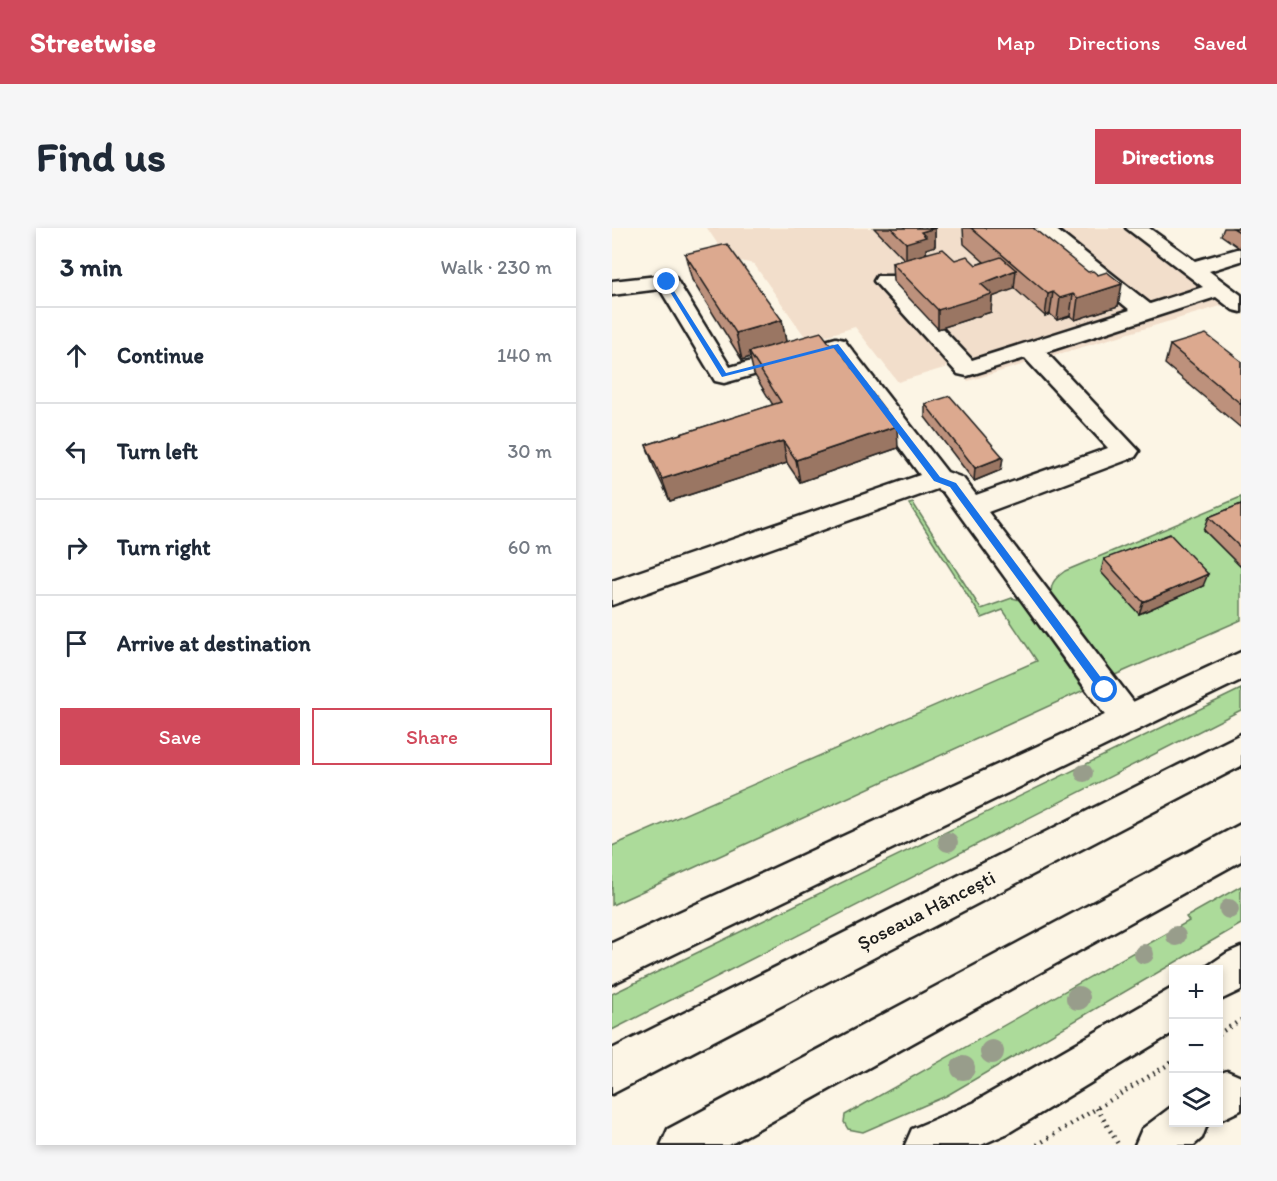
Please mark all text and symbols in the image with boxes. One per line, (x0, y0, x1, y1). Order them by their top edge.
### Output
text: Streetwise (30, 25, 156, 59)
text: Map (997, 30, 1035, 55)
text: Directions (1068, 30, 1160, 55)
text: Saved (1193, 30, 1247, 55)
button: Directions (1095, 129, 1241, 184)
text: Find us (36, 131, 166, 182)
text: 3 min (60, 251, 122, 283)
text: Walk · 230 m (440, 255, 552, 279)
route end (653, 268, 679, 294)
icon: ahead (60, 339, 93, 372)
text: Continue (117, 342, 204, 369)
text: 140 m (497, 343, 552, 367)
icon: left (60, 435, 93, 468)
text: Turn left (117, 438, 198, 465)
text: 30 m (507, 439, 552, 463)
icon: right (60, 531, 93, 564)
text: Turn right (117, 534, 211, 561)
text: 60 m (508, 535, 552, 559)
icon: arrive (60, 627, 93, 660)
text: Arrive at destination (117, 630, 311, 657)
route start (1091, 676, 1117, 702)
button: Save (60, 708, 300, 765)
button: Share (312, 708, 552, 765)
street label: Șoseaua Hâncești (853, 865, 999, 955)
map controls (1169, 965, 1223, 1127)
button: + (1169, 965, 1223, 1019)
button: − (1169, 1019, 1223, 1073)
button: layers (1169, 1073, 1223, 1127)

